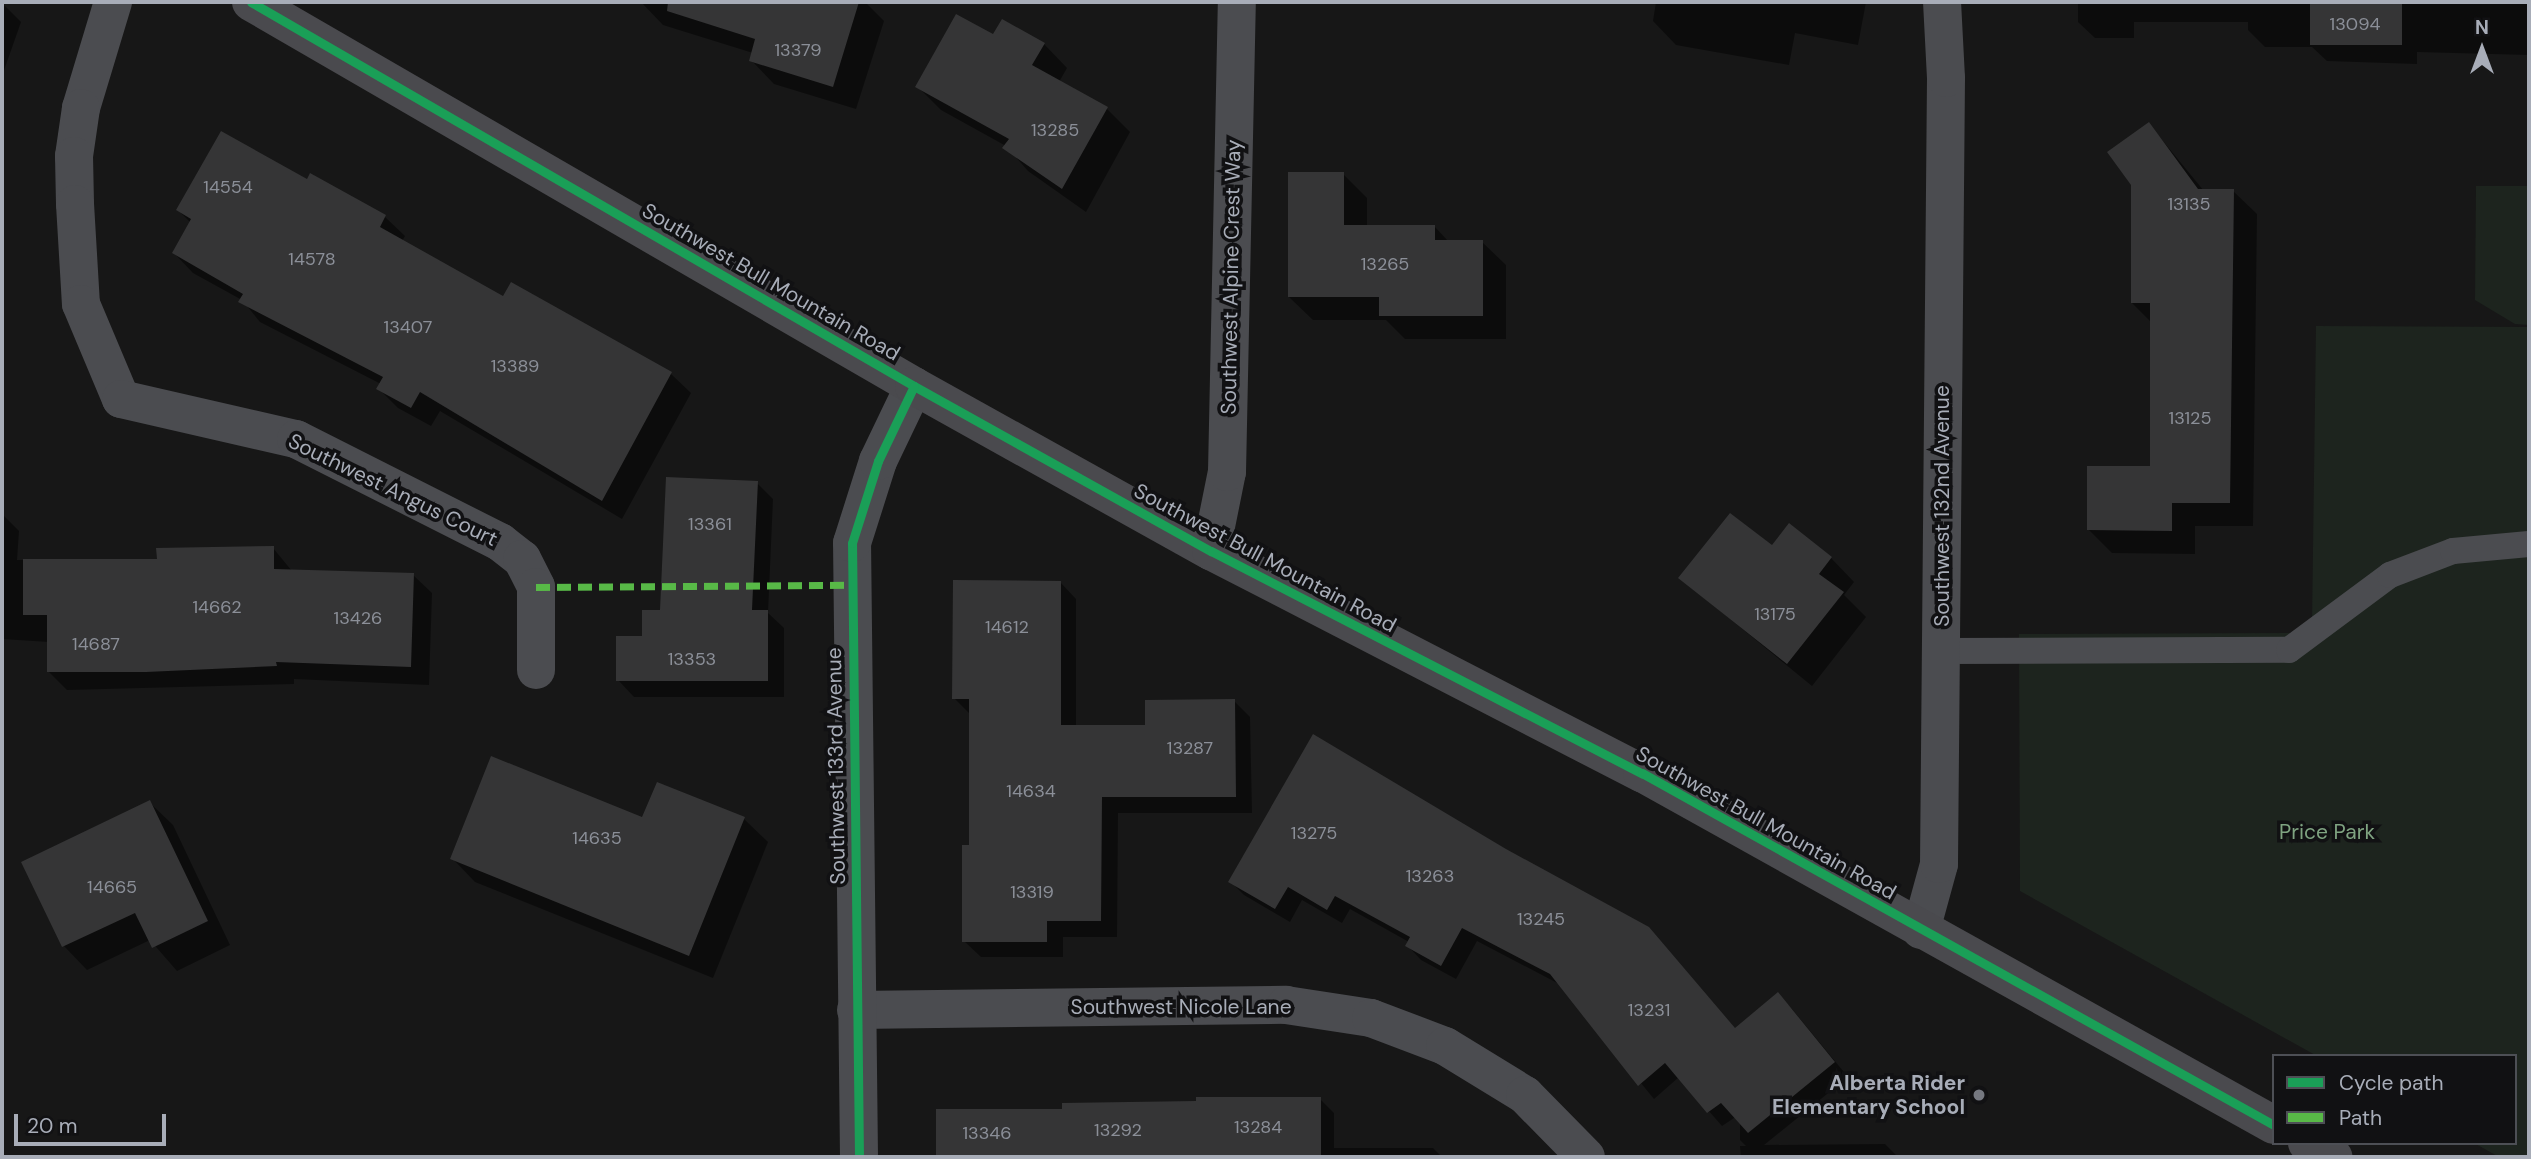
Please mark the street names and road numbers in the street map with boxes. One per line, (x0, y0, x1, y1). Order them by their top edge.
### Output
street label: Southwest Alpine Crest Way (1216, 139, 1246, 415)
street label: Southwest Bull Mountain Road (638, 198, 904, 366)
street label: Southwest 132nd Avenue (1929, 385, 1955, 627)
street label: Southwest Angus Court (284, 428, 502, 552)
street label: Southwest Bull Mountain Road (1130, 478, 1400, 638)
street label: Southwest 133rd Avenue (821, 647, 851, 885)
street label: Southwest Bull Mountain Road (1632, 741, 1900, 905)
street label: Southwest Nicole Lane (1070, 994, 1292, 1020)

